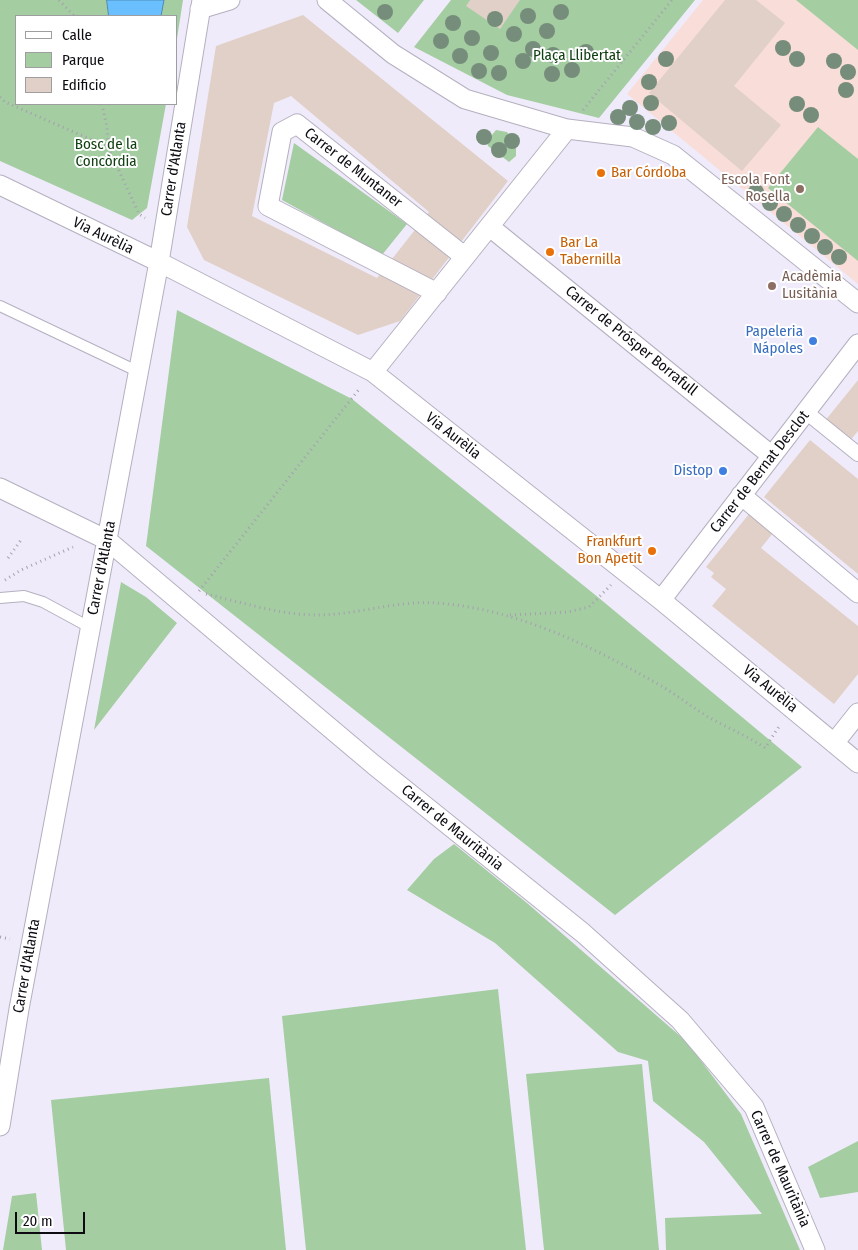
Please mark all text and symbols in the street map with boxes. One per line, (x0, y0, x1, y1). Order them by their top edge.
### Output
legend (15, 15, 178, 105)
text: Calle (62, 26, 92, 44)
park label: Plaça Llibertat (533, 47, 621, 65)
text: Parque (62, 51, 105, 69)
text: Edificio (62, 76, 107, 94)
street label: Carrer d'Atlanta (158, 120, 190, 218)
street label: Carrer de Muntaner (301, 124, 405, 212)
park label: Bosc de la Concòrdia (75, 136, 137, 171)
place label: Bar Córdoba (611, 164, 686, 182)
marker: Bar Córdoba (595, 167, 607, 179)
place label: Escola Font Rosella (721, 171, 790, 206)
marker: Escola Font Rosella (794, 183, 806, 195)
street label: Via Aurèlia (70, 214, 136, 258)
place label: Bar La Tabernilla (560, 234, 621, 269)
marker: Bar La Tabernilla (544, 246, 556, 258)
place label: Acadèmia Lusitània (782, 268, 842, 303)
marker: Acadèmia Lusitània (766, 280, 778, 292)
street label: Carrer de Prósper Borrafull (561, 282, 701, 400)
place label: Papeleria Nápoles (746, 323, 803, 358)
marker: Papeleria Nápoles (807, 335, 819, 347)
street label: Carrer de Bernat Desclot (707, 407, 813, 537)
street label: Via Aurèlia (422, 409, 484, 463)
place label: Distop (674, 462, 713, 480)
marker: Distop (717, 465, 729, 477)
street label: Carrer d'Atlanta (84, 519, 120, 617)
place label: Frankfurt Bon Apetit (578, 533, 642, 568)
marker: Frankfurt Bon Apetit (646, 545, 658, 557)
street label: Via Aurèlia (739, 661, 801, 717)
street label: Carrer de Mauritània (397, 781, 507, 875)
street label: Carrer d'Atlanta (10, 917, 44, 1015)
street label: Carrer de Mauritània (746, 1108, 814, 1230)
scale bar (18, 1202, 88, 1234)
text: 20 m (23, 1212, 53, 1230)

